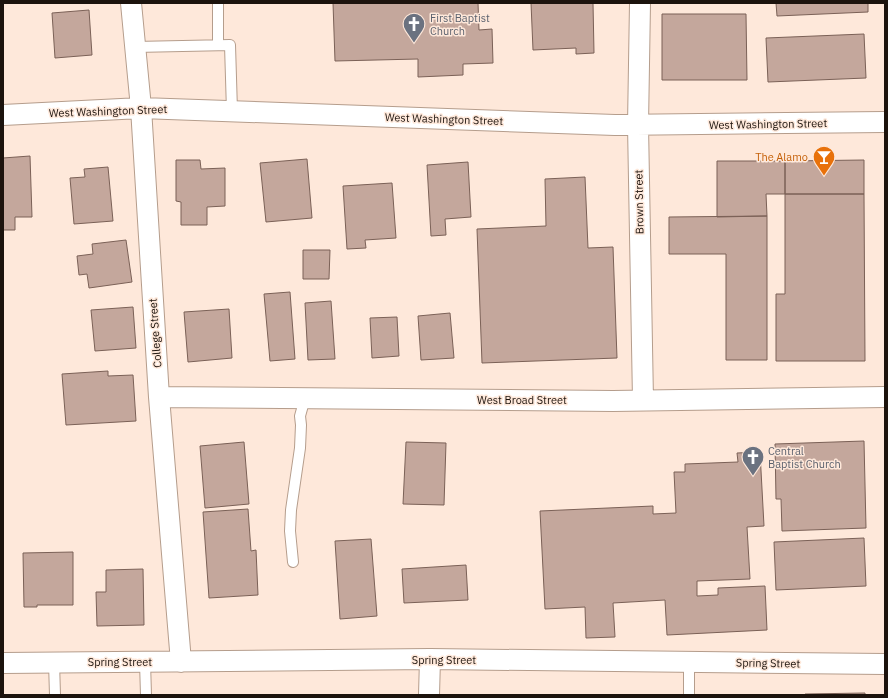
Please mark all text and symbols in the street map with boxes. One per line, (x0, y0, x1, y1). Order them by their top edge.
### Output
church icon: First Baptist Church (401, 11, 427, 44)
place label: First Baptist Church (430, 11, 490, 38)
street label: West Washington Street (49, 102, 168, 120)
street label: West Washington Street (385, 110, 504, 128)
street label: West Washington Street (709, 116, 827, 132)
bar icon: The Alamo (811, 144, 837, 177)
place label: The Alamo (755, 150, 808, 164)
street label: Brown Street (631, 169, 647, 234)
street label: College Street (146, 298, 164, 368)
street label: West Broad Street (477, 393, 567, 407)
church icon: Central Baptist Church (740, 444, 766, 477)
place label: Central Baptist Church (768, 444, 841, 471)
street label: Spring Street (412, 653, 476, 667)
street label: Spring Street (88, 655, 152, 669)
street label: Spring Street (736, 655, 800, 671)

